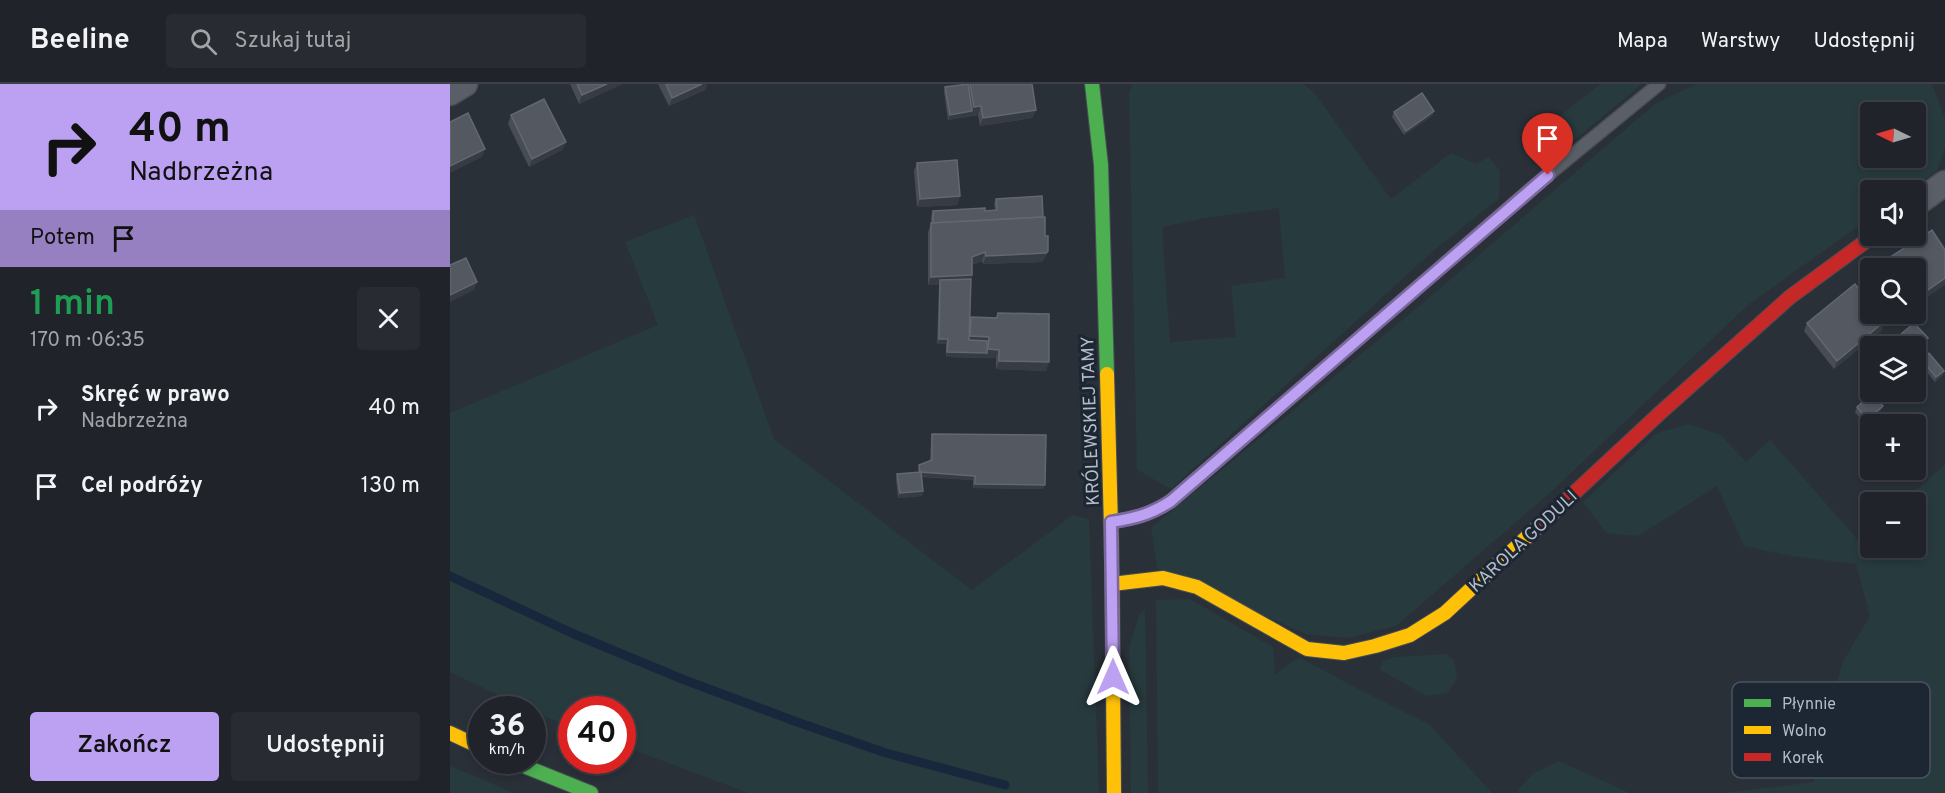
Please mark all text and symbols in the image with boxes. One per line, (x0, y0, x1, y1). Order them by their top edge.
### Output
search box (166, 14, 586, 68)
text: Beeline (30, 23, 130, 59)
icon: search (187, 25, 220, 58)
text: Szukaj tutaj (235, 28, 351, 55)
text: Mapa (1617, 28, 1668, 55)
text: Warstwy (1701, 28, 1780, 55)
text: Udostępnij (1813, 28, 1915, 55)
north arrow (1860, 102, 1926, 168)
map controls (1860, 102, 1926, 558)
text: 40 m (129, 104, 231, 157)
icon: right (30, 108, 108, 186)
pin (1522, 113, 1573, 175)
icon: arrive (1531, 122, 1564, 155)
text: Nadbrzeżna (129, 156, 273, 190)
button: sound (1860, 180, 1926, 246)
icon: arrive (107, 222, 140, 255)
text: Potem (30, 225, 95, 252)
button: search (1860, 258, 1926, 324)
text: 1 min (30, 282, 115, 328)
button: close (357, 287, 420, 350)
text: 170 m · 06:35 (30, 328, 145, 354)
street label: KRÓLEWSKIEJ TAMY (1075, 336, 1106, 506)
button: layers (1860, 336, 1926, 402)
text: Skręć w prawo (81, 382, 230, 409)
icon: right (30, 392, 63, 425)
text: 40 m (368, 395, 420, 422)
text: Nadbrzeżna (81, 409, 188, 435)
button: + (1860, 414, 1926, 480)
icon: arrive (30, 470, 63, 503)
text: Cel podróży (81, 473, 203, 500)
text: 130 m (361, 473, 420, 500)
street label: KAROLA GODULI (1465, 486, 1583, 598)
button: − (1860, 492, 1926, 558)
position arrow (1081, 645, 1145, 709)
legend (1732, 682, 1930, 778)
text: Płynnie (1782, 695, 1836, 715)
speed limit sign: 40 (558, 696, 636, 774)
text: 36 (489, 709, 525, 746)
button: Zakończ (30, 712, 219, 781)
button: Udostępnij (231, 712, 420, 781)
text: Wolno (1782, 722, 1826, 742)
text: km/h (489, 741, 525, 760)
text: Korek (1782, 749, 1824, 769)

